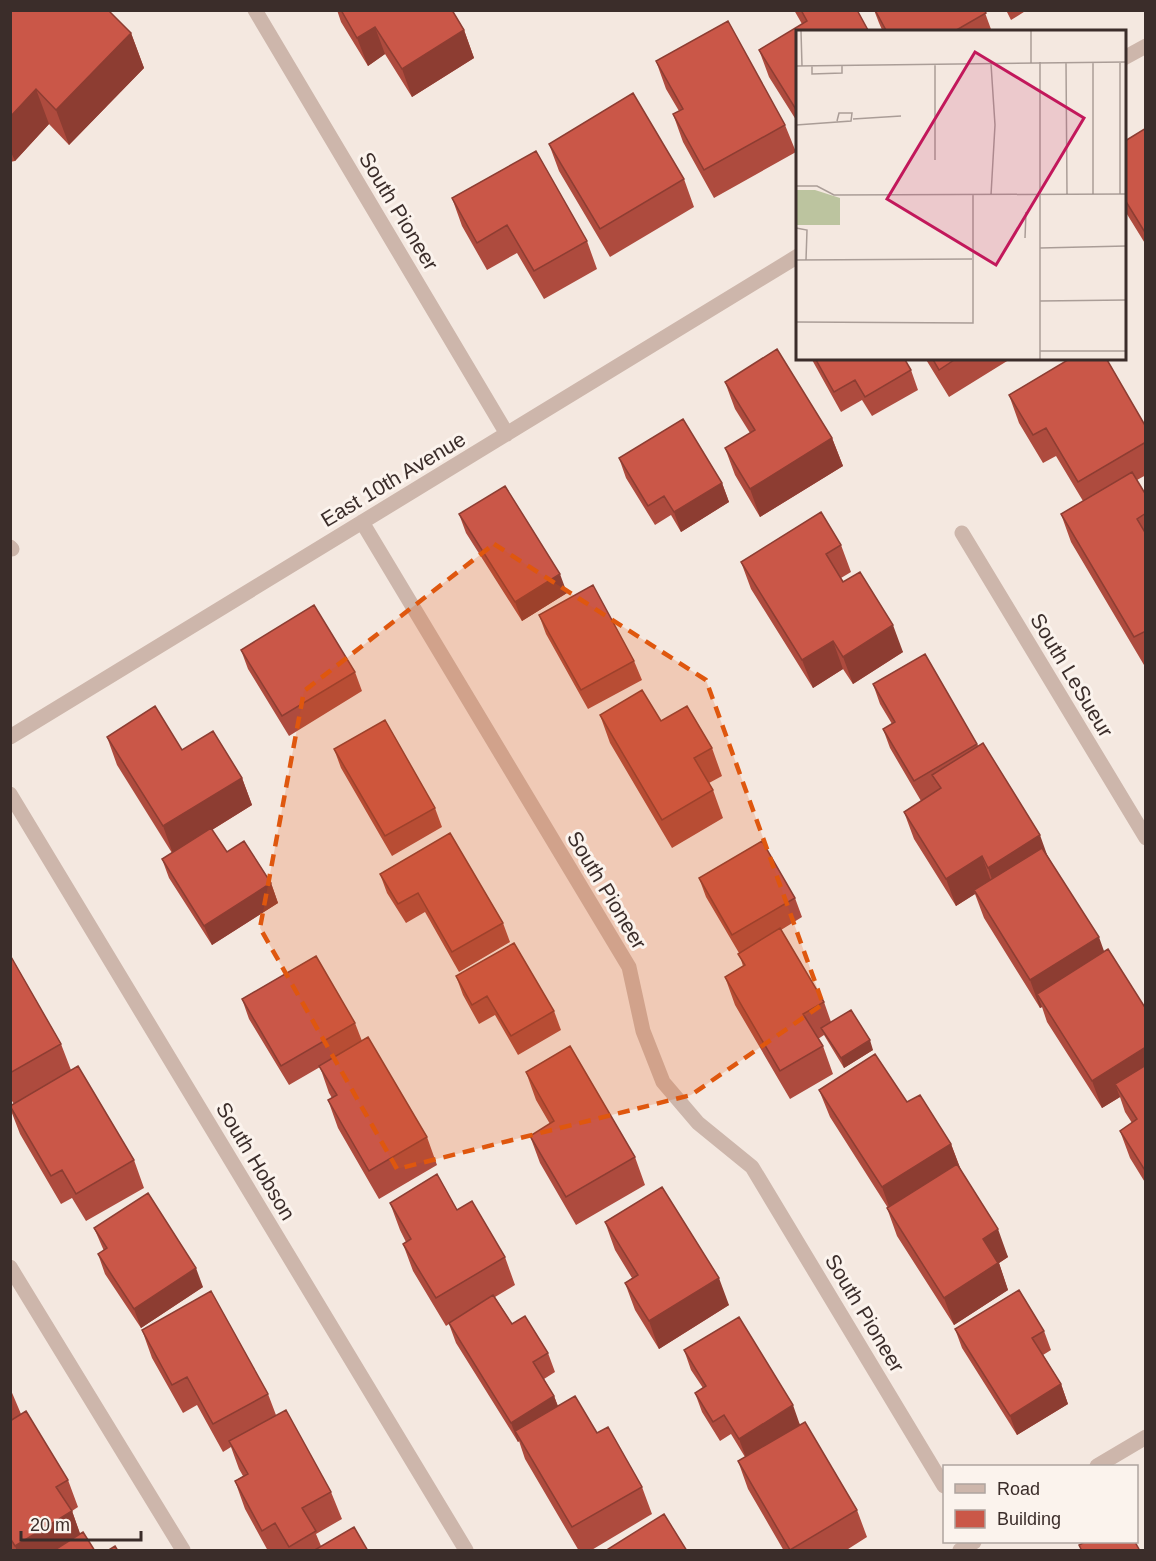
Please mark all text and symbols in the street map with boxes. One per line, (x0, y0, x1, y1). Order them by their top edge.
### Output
inset map (796, 30, 1126, 360)
street label: South Pioneer (355, 148, 443, 274)
street label: East 10th Avenue (317, 427, 469, 531)
street label: South LeSueur (1026, 609, 1118, 741)
street label: South Pioneer (563, 827, 651, 953)
street label: South Hobson (212, 1098, 300, 1224)
street label: South Pioneer (821, 1250, 909, 1376)
legend (943, 1465, 1138, 1543)
text: Road (997, 1479, 1040, 1499)
scale bar (21, 1504, 141, 1542)
text: Building (997, 1509, 1061, 1529)
text: 20 m (30, 1515, 70, 1535)

